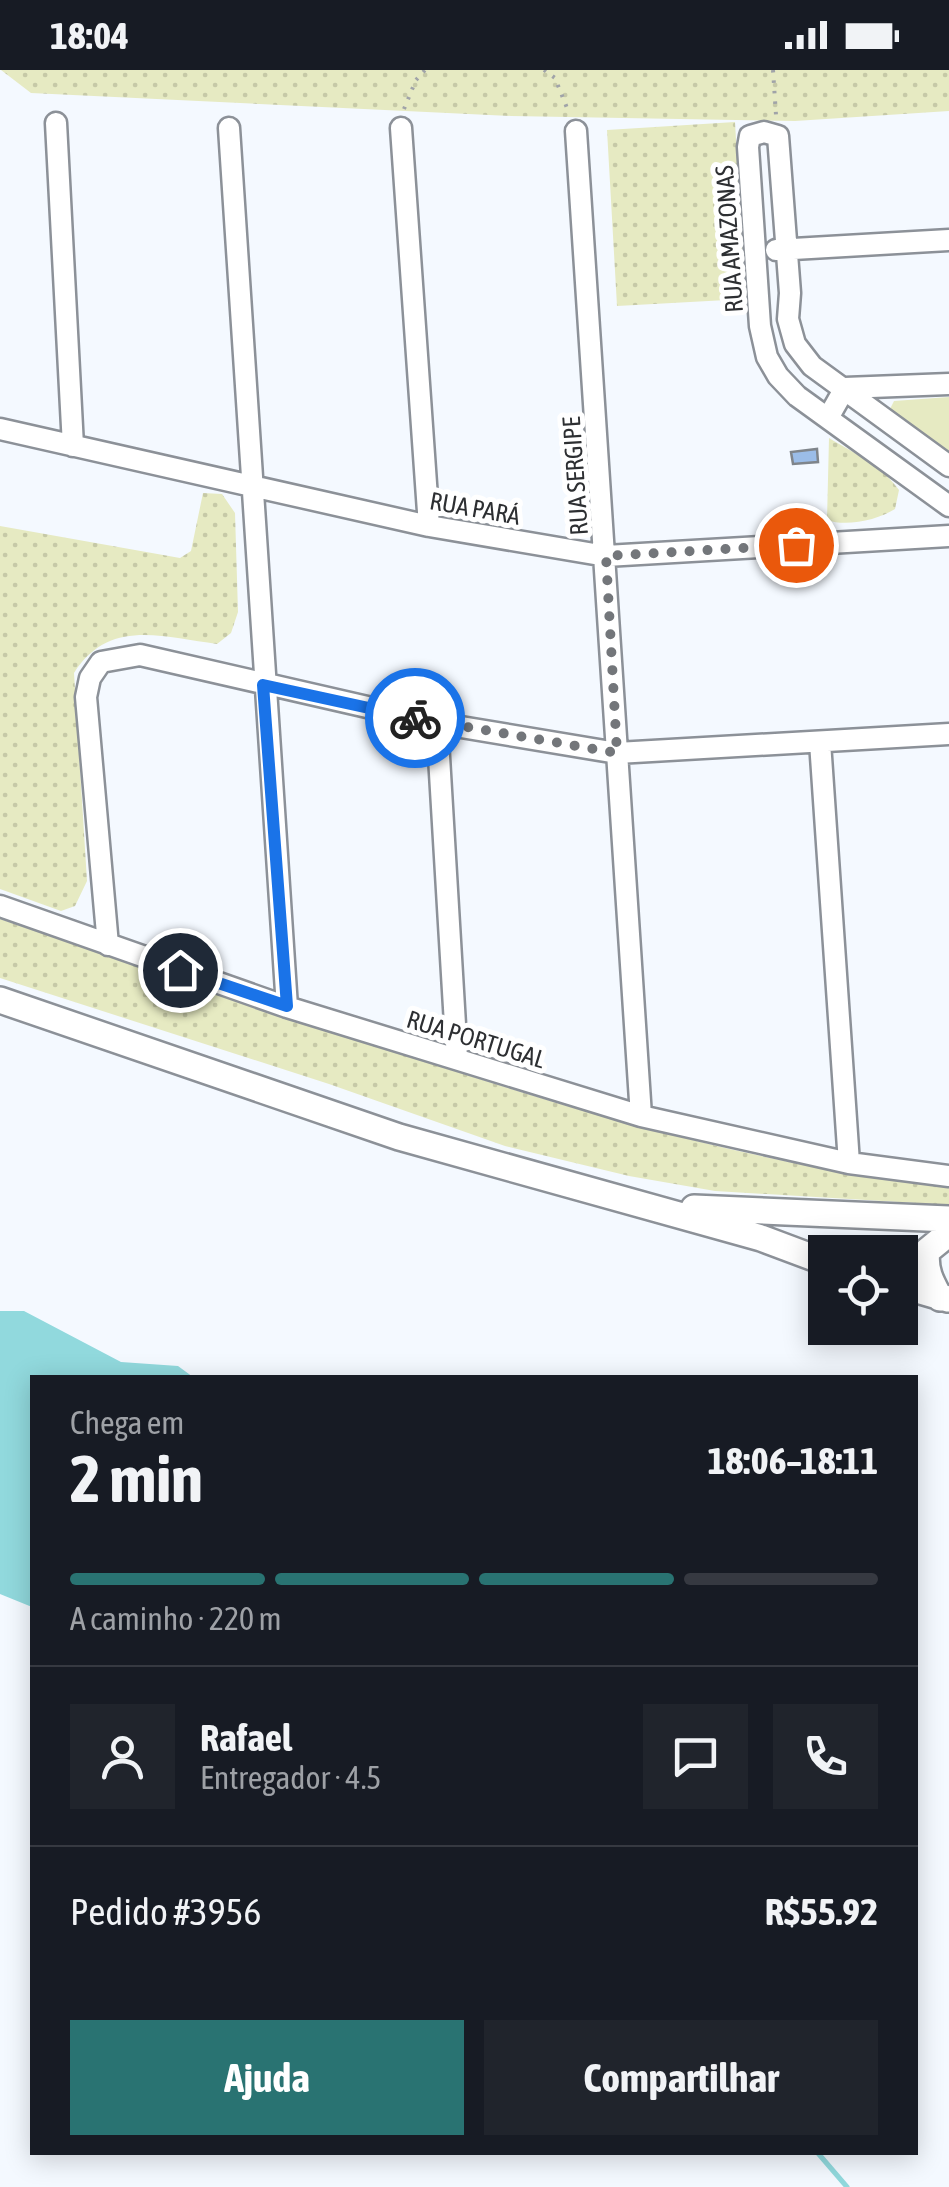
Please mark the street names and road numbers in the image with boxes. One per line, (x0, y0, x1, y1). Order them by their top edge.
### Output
street label: RUA AMAZONAS (710, 164, 748, 314)
street label: RUA SERGIPE (557, 415, 593, 536)
street label: RUA PARÁ (428, 486, 523, 530)
street label: RUA PORTUGAL (403, 1005, 549, 1073)

